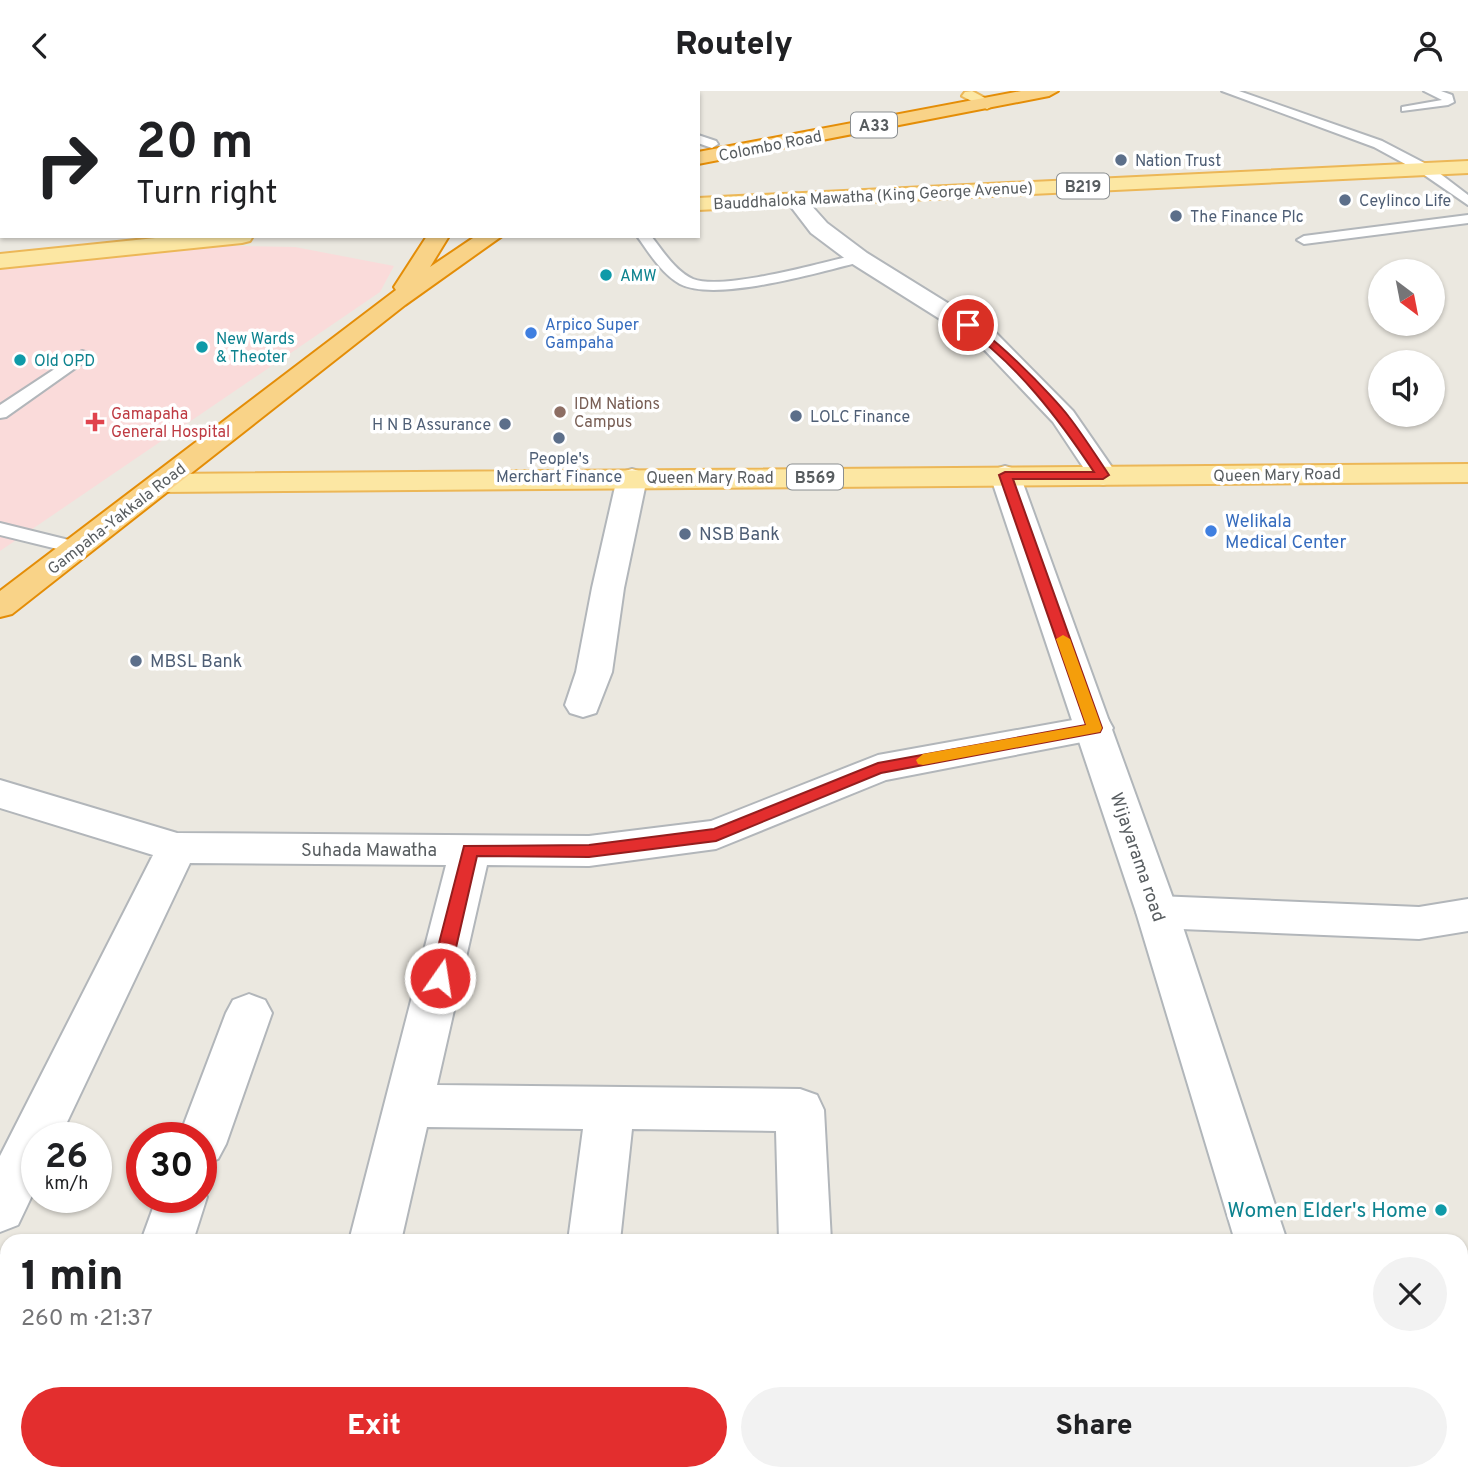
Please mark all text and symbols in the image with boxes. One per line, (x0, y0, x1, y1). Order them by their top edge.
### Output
text: Routely (675, 26, 793, 66)
icon: back (21, 27, 59, 65)
icon: person (1409, 27, 1447, 65)
road number: A33 (851, 113, 897, 137)
text: 20 m (136, 114, 253, 176)
icon: right (21, 119, 112, 210)
street label: Colombo Road (717, 127, 824, 167)
marker: Nation Trust (1113, 152, 1129, 168)
place label: Nation Trust (1135, 152, 1221, 172)
road number: B219 (1057, 173, 1109, 199)
text: Turn right (136, 175, 278, 215)
street label: Bauddhaloka Mawatha (King George Avenue) (713, 179, 1034, 215)
marker: Ceylinco Life (1337, 192, 1353, 208)
place label: Ceylinco Life (1359, 192, 1451, 212)
marker: The Finance Plc (1168, 208, 1184, 224)
place label: The Finance Plc (1190, 208, 1304, 228)
north arrow (1368, 259, 1446, 336)
map controls (1368, 259, 1445, 427)
marker: AMW (598, 267, 614, 283)
place label: AMW (620, 267, 657, 287)
pin (938, 295, 998, 355)
icon: arrive (949, 306, 987, 344)
place label: Arpico Super Gampaha (545, 316, 639, 354)
marker: Arpico Super Gampaha (523, 325, 539, 341)
place label: New Wards & Theoter (216, 330, 295, 368)
marker: New Wards & Theoter (194, 339, 210, 355)
button: sound (1368, 350, 1445, 427)
marker: Old OPD (12, 352, 28, 368)
place label: Old OPD (34, 352, 95, 372)
place label: IDM Nations Campus (574, 395, 660, 433)
marker: IDM Nations Campus (552, 404, 568, 420)
place label: Gamapaha General Hospital (111, 405, 230, 443)
marker: LOLC Finance (788, 408, 804, 424)
place label: LOLC Finance (810, 408, 910, 428)
marker: Gamapaha General Hospital (85, 412, 105, 432)
place label: H N B Assurance (372, 416, 491, 436)
marker: H N B Assurance (497, 416, 513, 432)
marker: People's Merchart Finance (551, 430, 567, 446)
place label: People's Merchart Finance (496, 450, 622, 488)
street label: Gampaha-Yakkala Road (44, 459, 190, 580)
road number: B569 (787, 465, 843, 489)
street label: Queen Mary Road (1213, 465, 1341, 487)
street label: Queen Mary Road (646, 469, 774, 489)
place label: Welikala Medical Center (1225, 511, 1346, 555)
marker: Welikala Medical Center (1203, 523, 1219, 539)
place label: NSB Bank (699, 524, 780, 547)
marker: NSB Bank (677, 526, 693, 542)
place label: MBSL Bank (150, 651, 242, 674)
marker: MBSL Bank (128, 653, 144, 669)
street label: Wijayarama road (1104, 790, 1169, 925)
street label: Suhada Mawatha (301, 840, 437, 863)
position arrow (403, 941, 477, 1015)
speed limit sign: 30 (126, 1122, 217, 1213)
text: 26 (45, 1136, 88, 1180)
text: km/h (45, 1173, 88, 1196)
place label: Women Elder's Home (1227, 1198, 1427, 1225)
marker: Women Elder's Home (1433, 1202, 1449, 1218)
text: 1 min (21, 1252, 124, 1305)
button: close (1373, 1257, 1447, 1331)
text: 260 m · 21:37 (21, 1305, 153, 1334)
button: Exit (21, 1387, 727, 1467)
button: Share (741, 1387, 1447, 1467)

